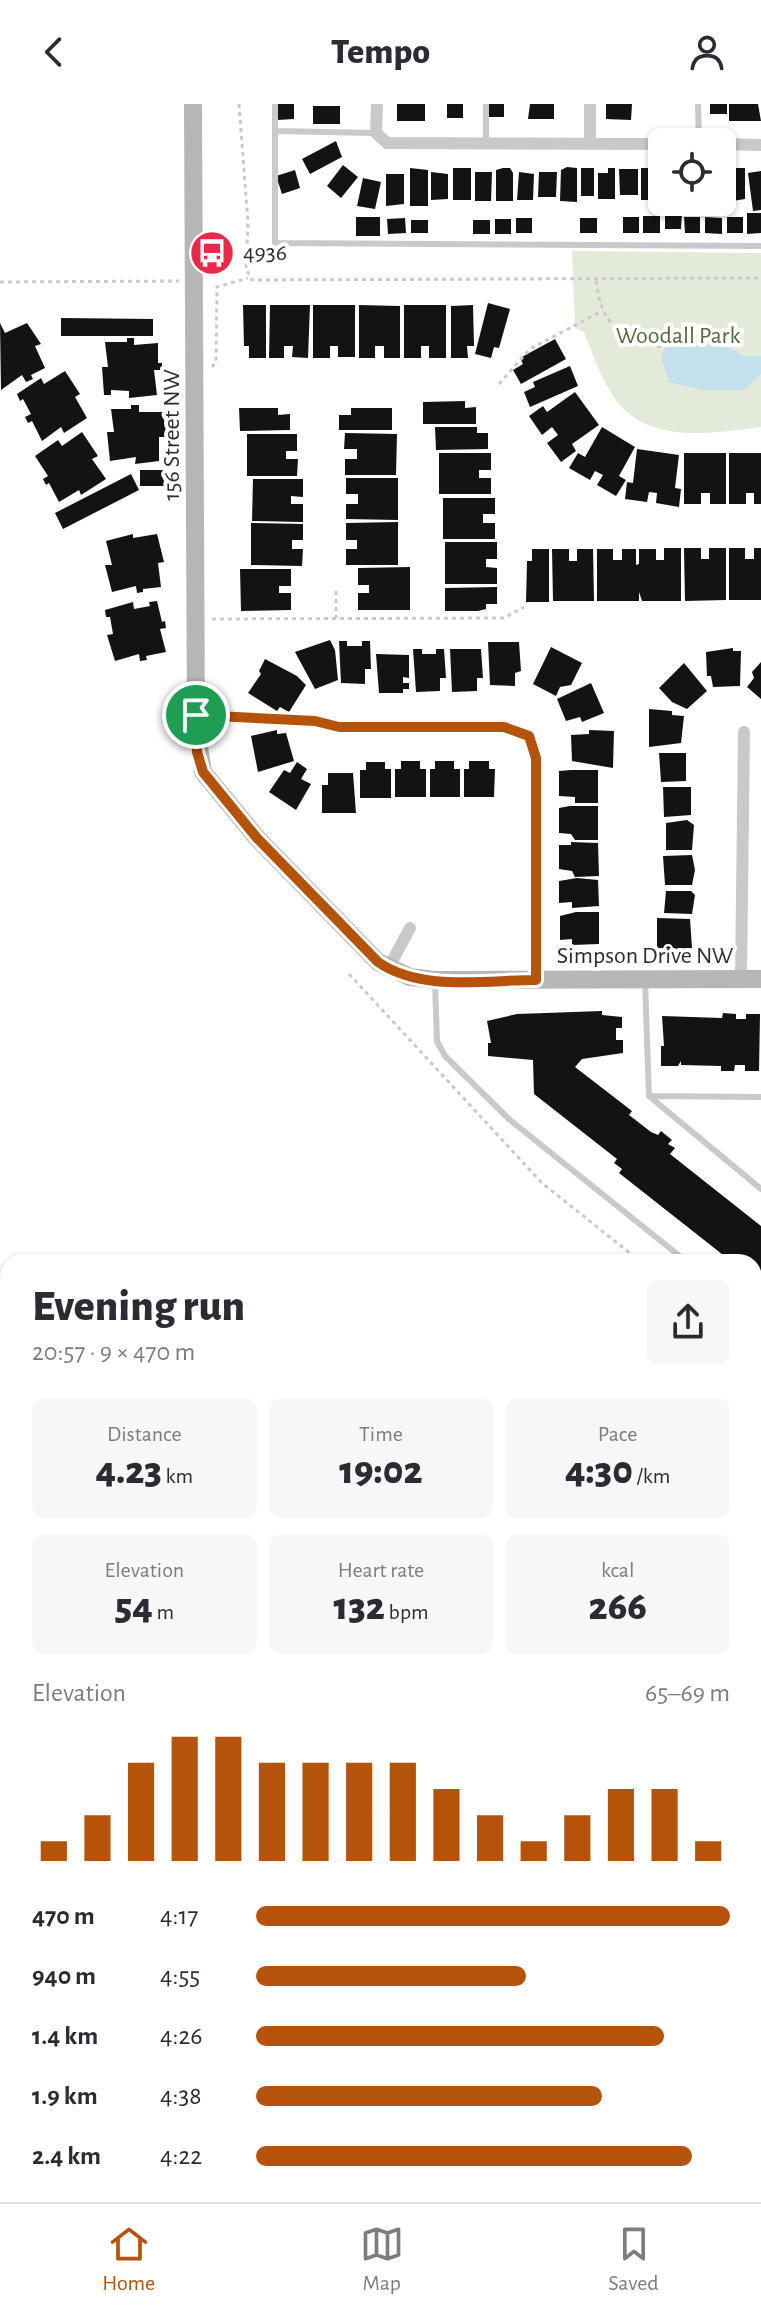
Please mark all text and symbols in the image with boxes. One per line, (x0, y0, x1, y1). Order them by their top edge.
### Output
icon: back (32, 30, 76, 74)
icon: person (685, 30, 729, 74)
text: Tempo (331, 34, 430, 70)
map controls (648, 128, 736, 216)
button: locate (648, 128, 736, 216)
bus stop icon: 4936 (188, 229, 236, 277)
place label: 4936 (243, 241, 287, 265)
park label: Woodall Park (616, 324, 740, 348)
street label: 156 Street NW (160, 369, 184, 501)
pin (162, 681, 230, 749)
icon: arrive (174, 693, 218, 737)
street label: Simpson Drive NW (557, 944, 734, 968)
button: share (646, 1280, 730, 1364)
text: Evening run (32, 1285, 245, 1329)
text: 20:57 · 9 × 470 m (32, 1339, 195, 1365)
text: Distance (107, 1423, 182, 1445)
text: Time (359, 1423, 403, 1445)
text: Pace (598, 1423, 637, 1445)
text: 4.23 (95, 1451, 162, 1491)
text: 19:02 (339, 1451, 423, 1491)
text: 4:30 (565, 1451, 633, 1491)
text: km (162, 1465, 193, 1487)
text: /km (633, 1465, 670, 1487)
text: Elevation (105, 1559, 184, 1581)
text: Heart rate (338, 1559, 424, 1581)
text: kcal (601, 1559, 634, 1581)
text: 54 (115, 1587, 153, 1627)
text: 132 (333, 1587, 385, 1627)
text: 266 (589, 1587, 647, 1627)
text: m (153, 1601, 174, 1623)
text: bpm (385, 1601, 429, 1623)
text: Elevation (32, 1680, 126, 1706)
text: 65–69 m (645, 1680, 730, 1706)
text: 470 m (32, 1903, 95, 1929)
text: 4:17 (160, 1903, 198, 1929)
text: 940 m (32, 1963, 96, 1989)
text: 4:55 (160, 1963, 200, 1989)
text: 1.4 km (32, 2023, 98, 2049)
text: 4:26 (160, 2023, 203, 2049)
text: 1.9 km (32, 2083, 98, 2109)
text: 4:38 (160, 2083, 202, 2109)
text: 2.4 km (32, 2143, 101, 2169)
text: 4:22 (160, 2143, 202, 2169)
tab: Home (102, 2222, 155, 2296)
tab: Map (360, 2222, 404, 2296)
tab: Saved (608, 2222, 659, 2296)

